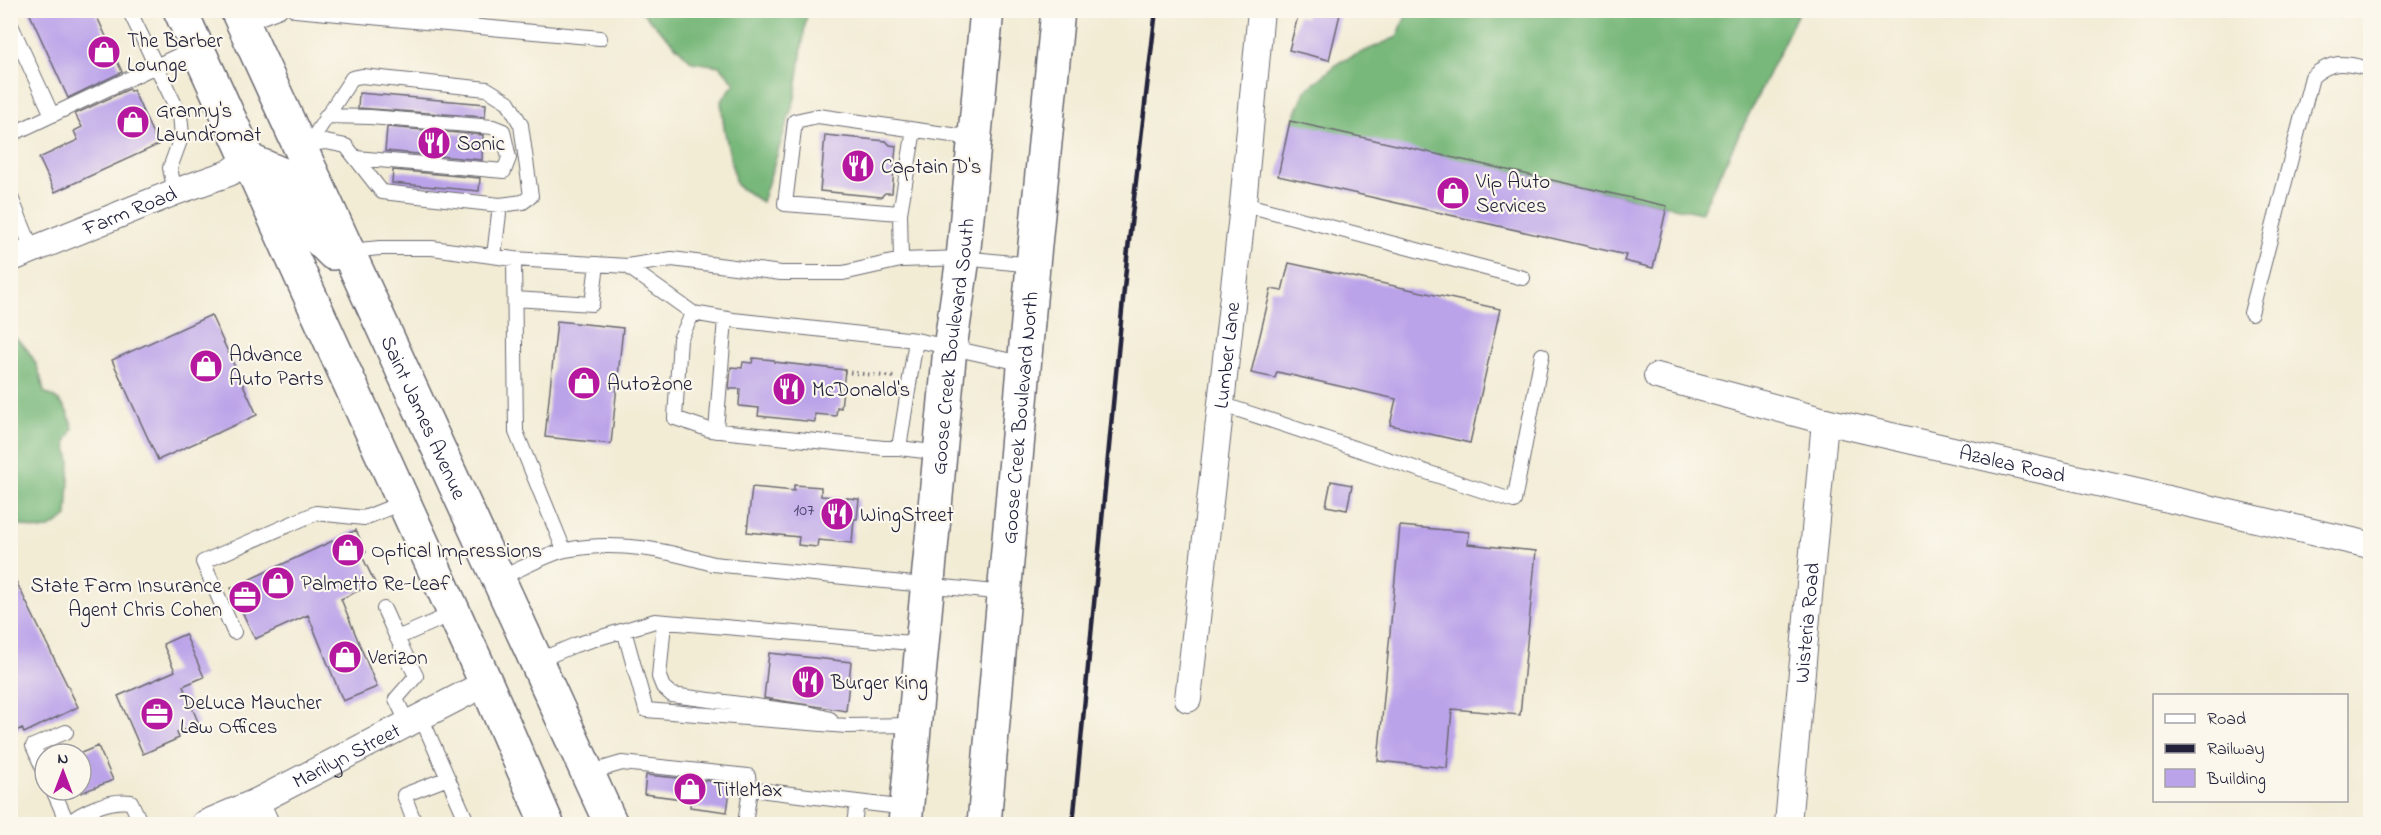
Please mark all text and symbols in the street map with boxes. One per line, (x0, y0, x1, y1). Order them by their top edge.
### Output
place label: The Barber Lounge (127, 27, 223, 83)
shop icon: The Barber Lounge (86, 34, 122, 70)
place label: Granny's Laundromat (156, 97, 261, 151)
shop icon: Granny's Laundromat (115, 104, 151, 140)
restaurant icon: Sonic (416, 125, 452, 161)
place label: Sonic (457, 130, 506, 160)
restaurant icon: Captain D's (840, 148, 876, 184)
place label: Captain D's (881, 153, 981, 183)
place label: Vip Auto Services (1475, 168, 1550, 222)
shop icon: Vip Auto Services (1435, 175, 1471, 211)
street label: Farm Road (78, 180, 182, 245)
street label: Goose Creek Boulevard South (925, 217, 984, 476)
street label: Goose Creek Boulevard North (996, 290, 1048, 545)
street label: Lumber Lane (1208, 300, 1249, 410)
street label: Saint James Avenue (372, 331, 473, 505)
place label: Advance Auto Parts (229, 341, 324, 395)
shop icon: Advance Auto Parts (188, 348, 224, 384)
shop icon: AutoZone (566, 365, 602, 401)
place label: AutoZone (607, 370, 693, 400)
restaurant icon: McDonald's (771, 371, 807, 407)
place label: McDonald's (812, 376, 910, 406)
street label: Azalea Road (1956, 439, 2068, 492)
restaurant icon: WingStreet (819, 496, 855, 532)
house number: 107 (794, 498, 815, 524)
place label: WingStreet (860, 501, 954, 533)
shop icon: Optical Impressions (330, 532, 366, 568)
place label: Optical Impressions (371, 537, 542, 567)
street label: Wisteria Road (1788, 561, 1829, 685)
shop icon: Palmetto Re-Leaf (260, 565, 296, 601)
place label: Palmetto Re-Leaf (301, 570, 450, 600)
place label: State Farm Insurance Agent Chris Cohen (31, 572, 223, 628)
office icon: State Farm Insurance Agent Chris Cohen (227, 579, 263, 615)
shop icon: Verizon (327, 639, 363, 675)
place label: Verizon (367, 644, 428, 674)
restaurant icon: Burger King (790, 664, 826, 700)
place label: Burger King (830, 669, 928, 701)
place label: DeLuca Maucher Law Offices (179, 689, 322, 743)
legend (2153, 694, 2348, 802)
office icon: DeLuca Maucher Law Offices (139, 696, 175, 732)
text: Road (2207, 707, 2246, 733)
street label: Marilyn Street (288, 717, 406, 798)
text: Railway (2207, 737, 2264, 763)
north arrow (33, 742, 93, 802)
text: N (58, 747, 69, 771)
text: Building (2206, 767, 2266, 794)
shop icon: TitleMax (672, 771, 708, 807)
place label: TitleMax (713, 776, 782, 806)

